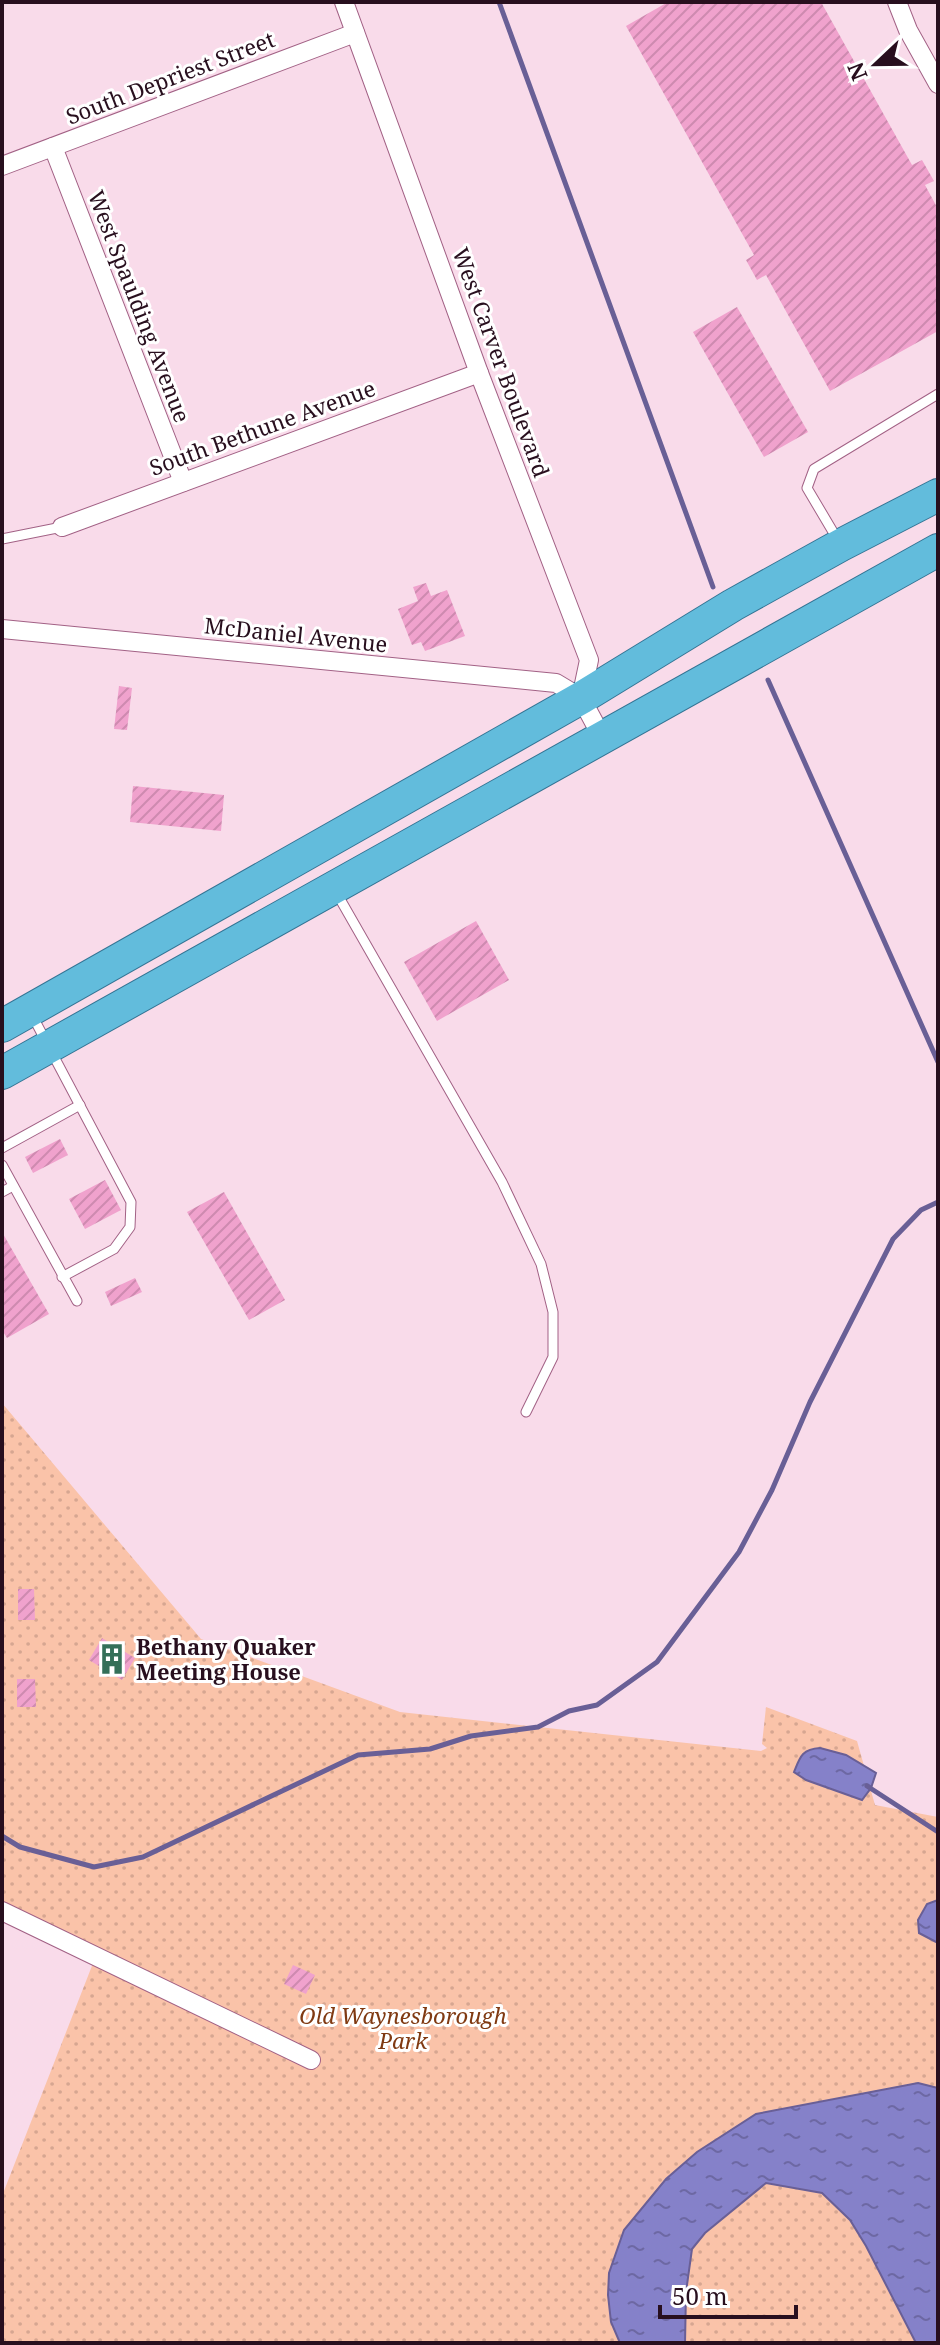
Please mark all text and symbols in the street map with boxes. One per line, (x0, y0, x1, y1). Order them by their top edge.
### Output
street label: South Depriest Street (61, 23, 279, 131)
north arrow (836, 24, 916, 104)
text: N (839, 58, 874, 86)
street label: West Spaulding Avenue (82, 186, 198, 426)
street label: West Carver Boulevard (446, 243, 558, 481)
street label: South Bethune Avenue (145, 372, 379, 482)
street label: McDaniel Avenue (203, 609, 389, 659)
place label: Bethany Quaker Meeting House (136, 1631, 316, 1686)
building icon: Bethany Quaker Meeting House (95, 1642, 129, 1676)
park label: Old Waynesborough Park (299, 2000, 507, 2055)
scale bar (660, 2269, 796, 2319)
text: 50 m (672, 2279, 728, 2312)

